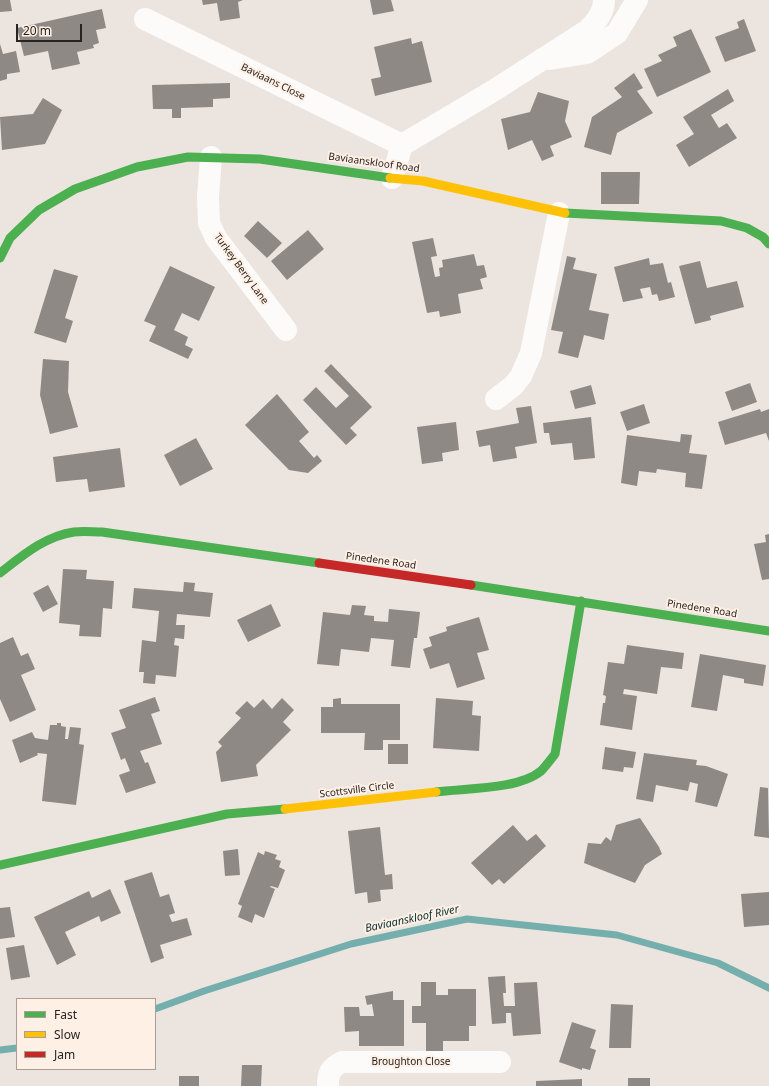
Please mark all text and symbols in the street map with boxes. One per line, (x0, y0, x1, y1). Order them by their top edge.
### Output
scale bar (18, 16, 84, 42)
text: 20 m (23, 22, 51, 39)
street label: Baviaans Close (239, 61, 307, 103)
street label: Baviaanskloof Road (328, 151, 420, 175)
street label: Turkey Berry Lane (211, 231, 271, 307)
street label: Pinedene Road (345, 550, 417, 572)
street label: Pinedene Road (666, 598, 738, 620)
street label: Scottsville Circle (319, 779, 395, 801)
water label: Baviaanskloof River (364, 903, 460, 935)
legend (16, 998, 156, 1070)
text: Fast (54, 1006, 77, 1023)
text: Slow (54, 1026, 80, 1043)
text: Jam (54, 1046, 75, 1063)
street label: Broughton Close (372, 1056, 450, 1068)

